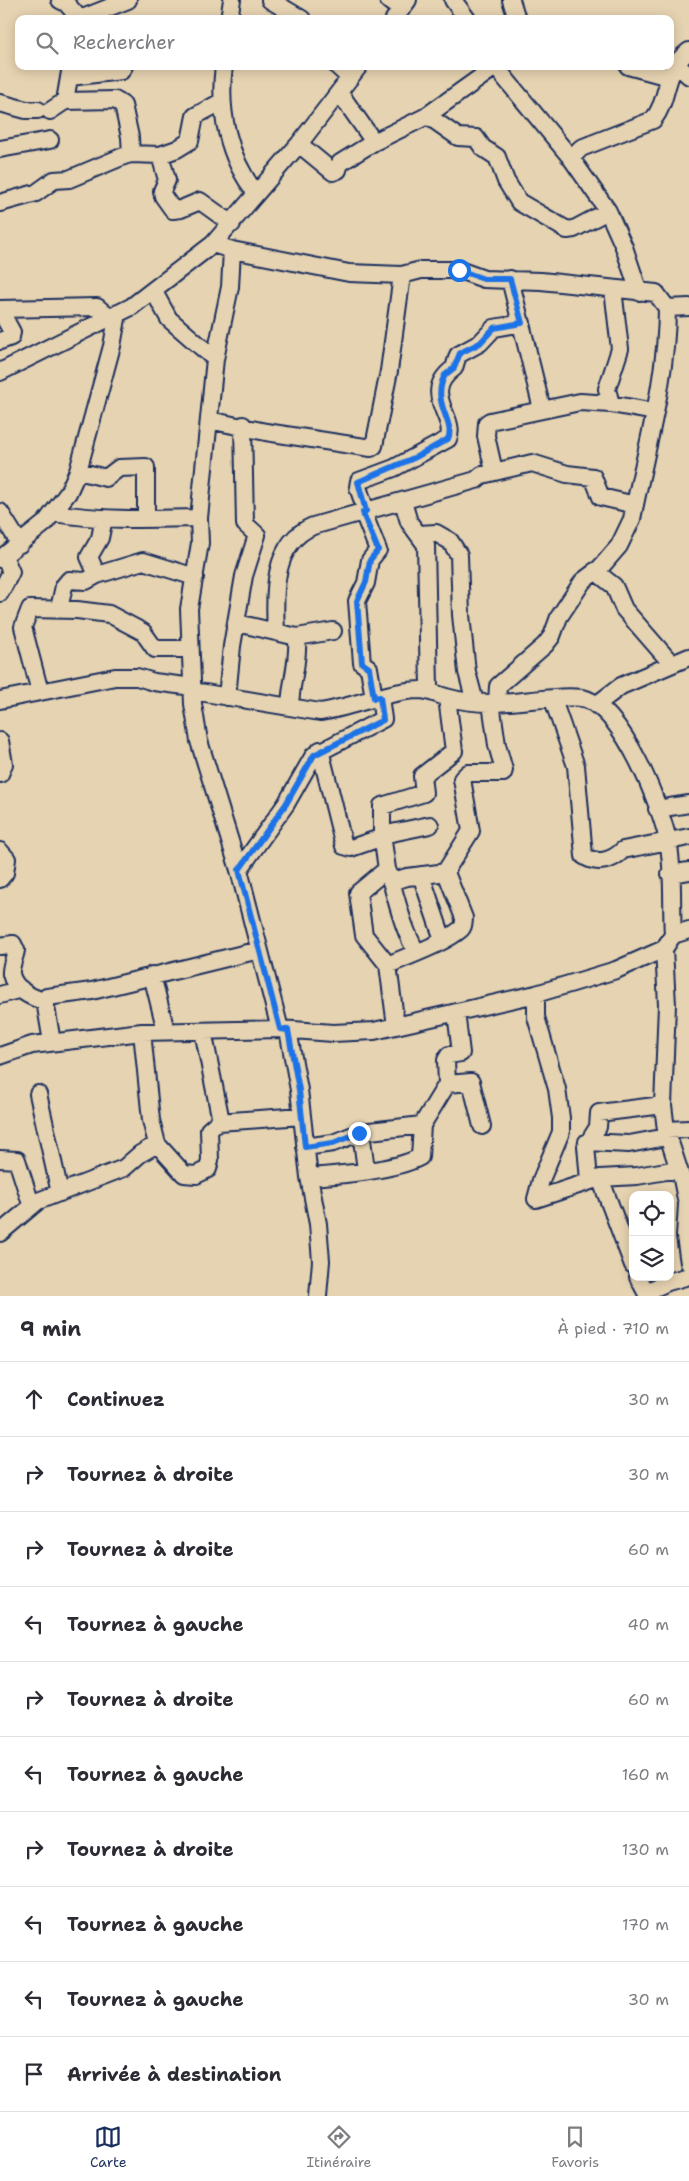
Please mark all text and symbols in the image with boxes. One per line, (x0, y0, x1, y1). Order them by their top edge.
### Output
search box (15, 15, 674, 70)
icon: search (33, 29, 61, 57)
text: Rechercher (73, 30, 176, 55)
route start (448, 259, 471, 282)
route end (348, 1122, 371, 1145)
map controls (629, 1191, 674, 1281)
button: locate (629, 1191, 674, 1236)
button: layers (629, 1236, 674, 1281)
text: 9 min (20, 1315, 81, 1343)
text: À pied · 710 m (557, 1318, 669, 1339)
icon: ahead (20, 1385, 48, 1413)
text: Continuez (67, 1387, 165, 1412)
text: 30 m (628, 1389, 669, 1410)
icon: right (20, 1460, 48, 1488)
text: Tournez à droite (67, 1462, 234, 1487)
text: 30 m (628, 1464, 669, 1485)
icon: right (20, 1535, 48, 1563)
text: Tournez à droite (67, 1537, 234, 1562)
text: 60 m (628, 1539, 669, 1560)
icon: left (20, 1610, 48, 1638)
text: Tournez à gauche (67, 1612, 244, 1637)
text: 40 m (627, 1614, 669, 1635)
icon: right (20, 1685, 48, 1713)
text: Tournez à droite (67, 1687, 234, 1712)
text: 60 m (628, 1689, 669, 1710)
icon: left (20, 1760, 48, 1788)
text: Tournez à gauche (67, 1762, 244, 1787)
text: 160 m (622, 1764, 669, 1785)
icon: right (20, 1835, 48, 1863)
text: Tournez à droite (67, 1837, 234, 1862)
text: 130 m (622, 1839, 669, 1860)
icon: left (20, 1910, 48, 1938)
text: Tournez à gauche (67, 1912, 244, 1937)
text: 170 m (622, 1914, 669, 1935)
icon: left (20, 1985, 48, 2013)
text: Tournez à gauche (67, 1987, 244, 2012)
text: 30 m (628, 1989, 669, 2010)
icon: arrive (20, 2060, 48, 2088)
text: Arrivée à destination (67, 2062, 281, 2087)
tab: Carte (90, 2123, 127, 2171)
tab: Itinéraire (306, 2123, 372, 2171)
tab: Favoris (551, 2123, 599, 2171)

